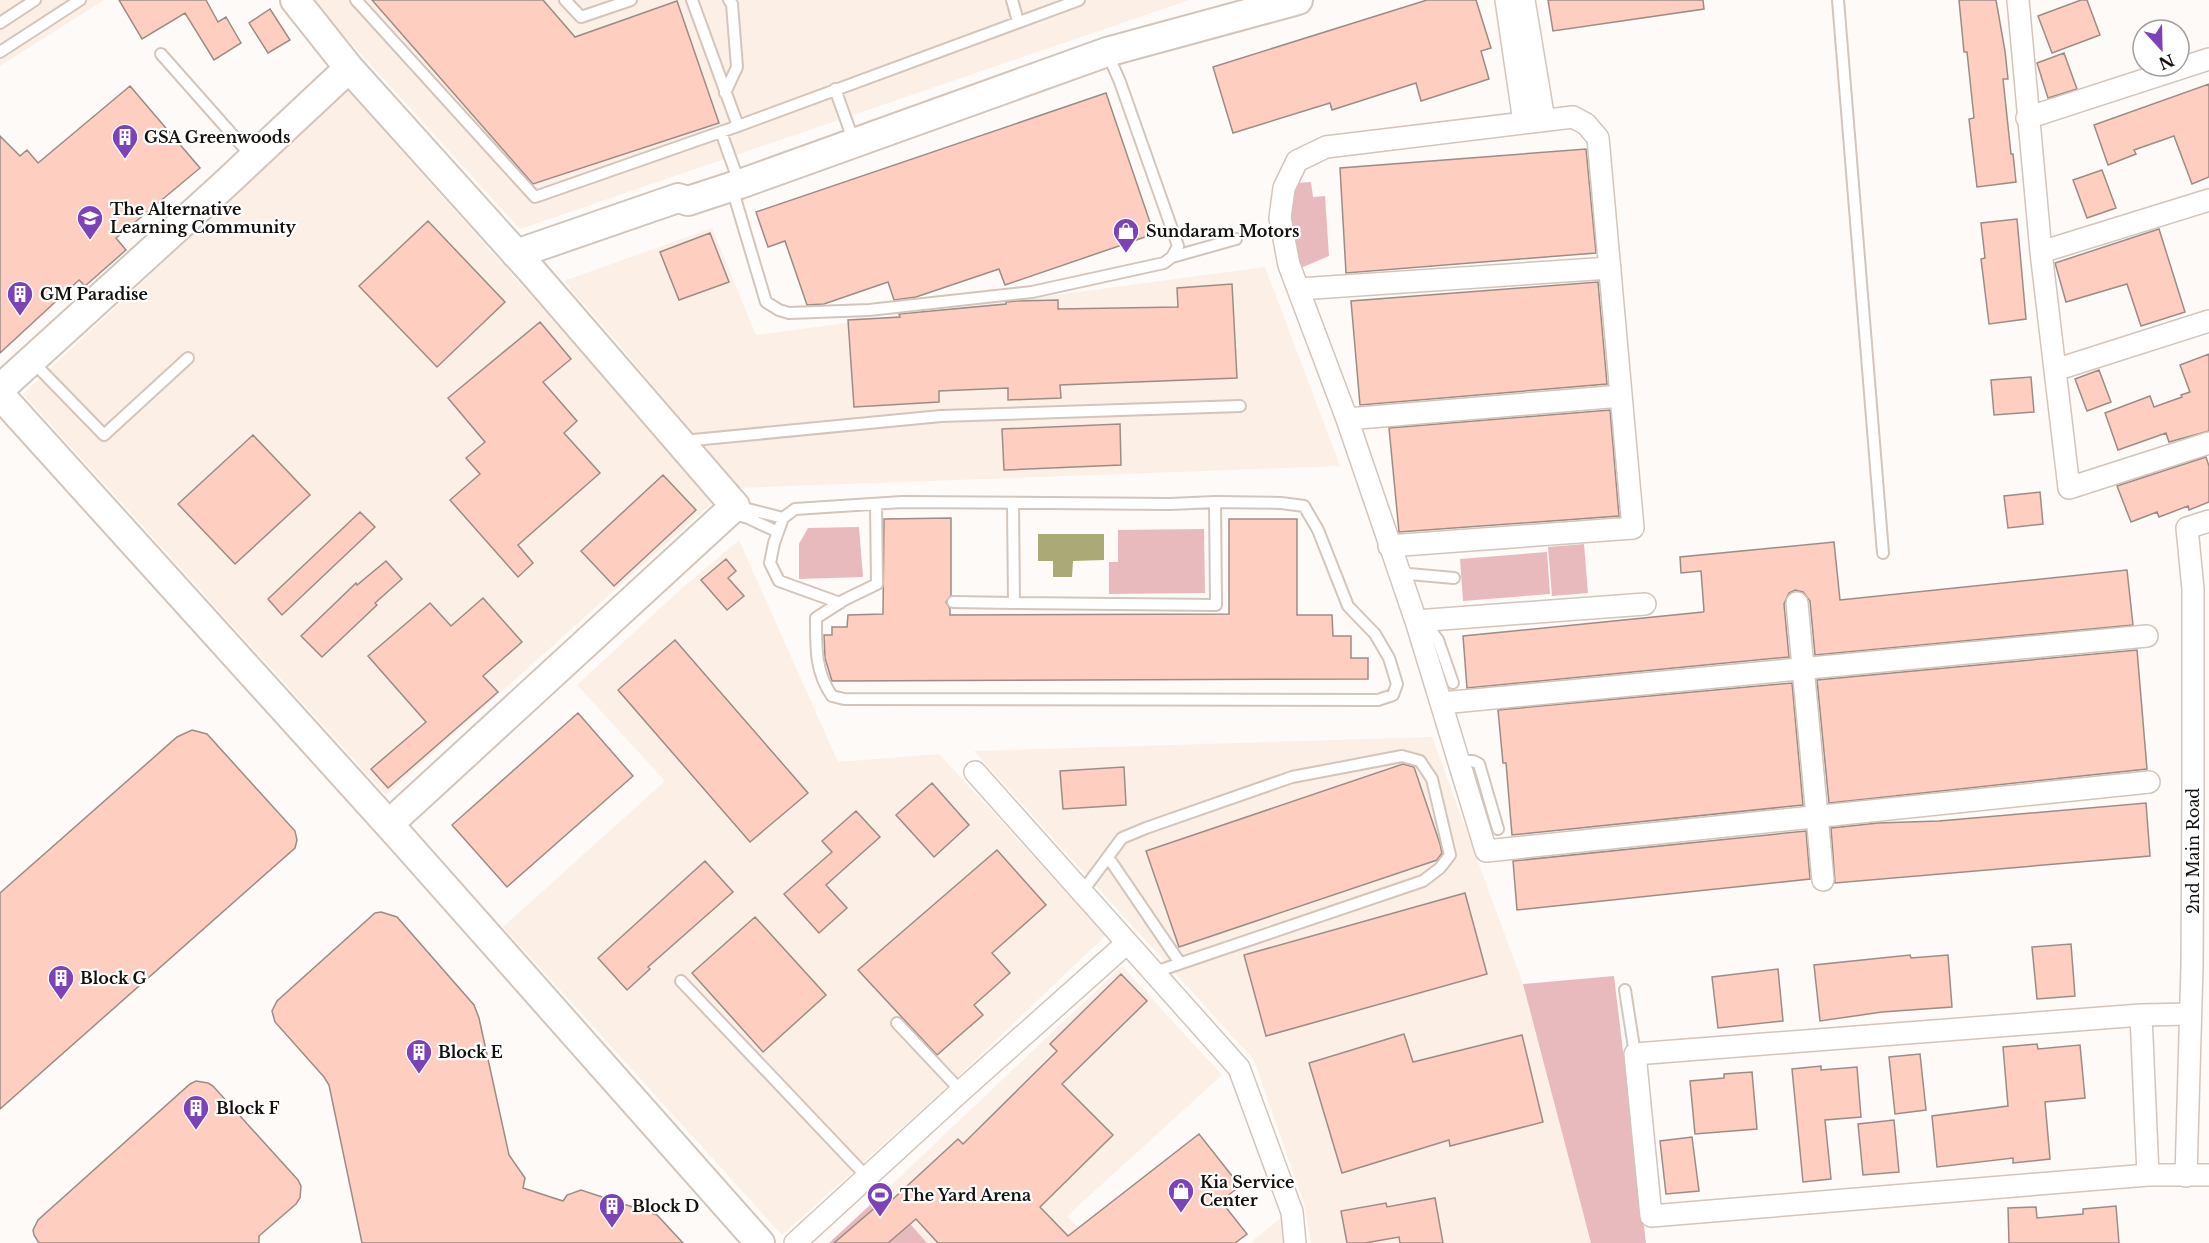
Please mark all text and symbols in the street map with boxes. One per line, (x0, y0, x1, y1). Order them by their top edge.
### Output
north arrow (2131, 18, 2191, 78)
text: N (2156, 50, 2177, 74)
building icon: GSA Greenwoods (110, 122, 140, 160)
place label: GSA Greenwoods (144, 127, 290, 147)
place label: The Alternative Learning Community (110, 199, 296, 237)
school or university icon: The Alternative Learning Community (75, 203, 105, 241)
shop icon: Sundaram Motors (1111, 216, 1141, 254)
place label: Sundaram Motors (1146, 221, 1300, 241)
building icon: GM Paradise (5, 279, 35, 317)
place label: GM Paradise (40, 284, 148, 304)
street label: 2nd Main Road (2183, 788, 2203, 914)
building icon: Block G (46, 963, 76, 1001)
place label: Block G (80, 968, 147, 988)
building icon: Block E (404, 1037, 434, 1075)
place label: Block E (438, 1042, 503, 1062)
building icon: Block F (181, 1093, 211, 1131)
place label: Block F (216, 1098, 280, 1118)
place label: Kia Service Center (1200, 1172, 1294, 1210)
shop icon: Kia Service Center (1166, 1176, 1196, 1214)
sports icon: The Yard Arena (865, 1180, 895, 1218)
place label: The Yard Arena (900, 1185, 1031, 1205)
building icon: Block D (597, 1191, 627, 1229)
place label: Block D (632, 1196, 699, 1216)

